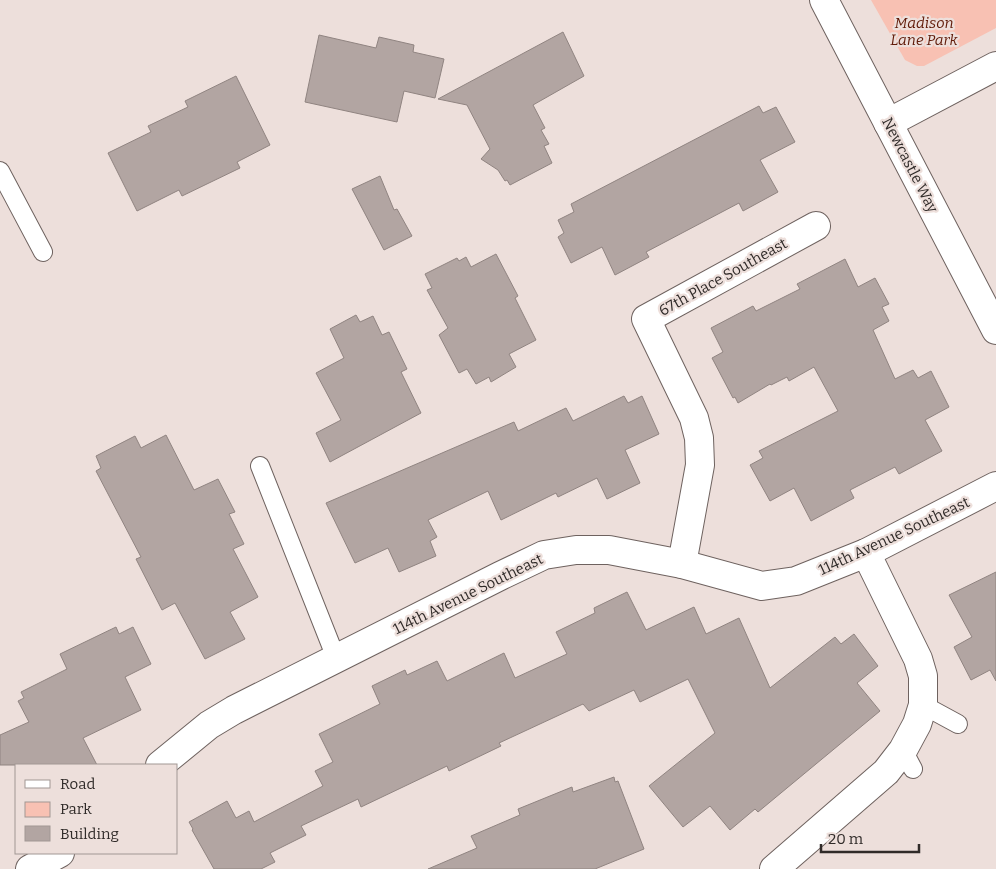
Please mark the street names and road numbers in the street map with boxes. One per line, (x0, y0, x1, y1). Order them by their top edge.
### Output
street label: Newcastle Way (878, 114, 942, 216)
street label: 67th Place Southeast (656, 234, 791, 320)
street label: 114th Avenue Southeast (816, 493, 973, 579)
street label: 114th Avenue Southeast (390, 550, 546, 638)

